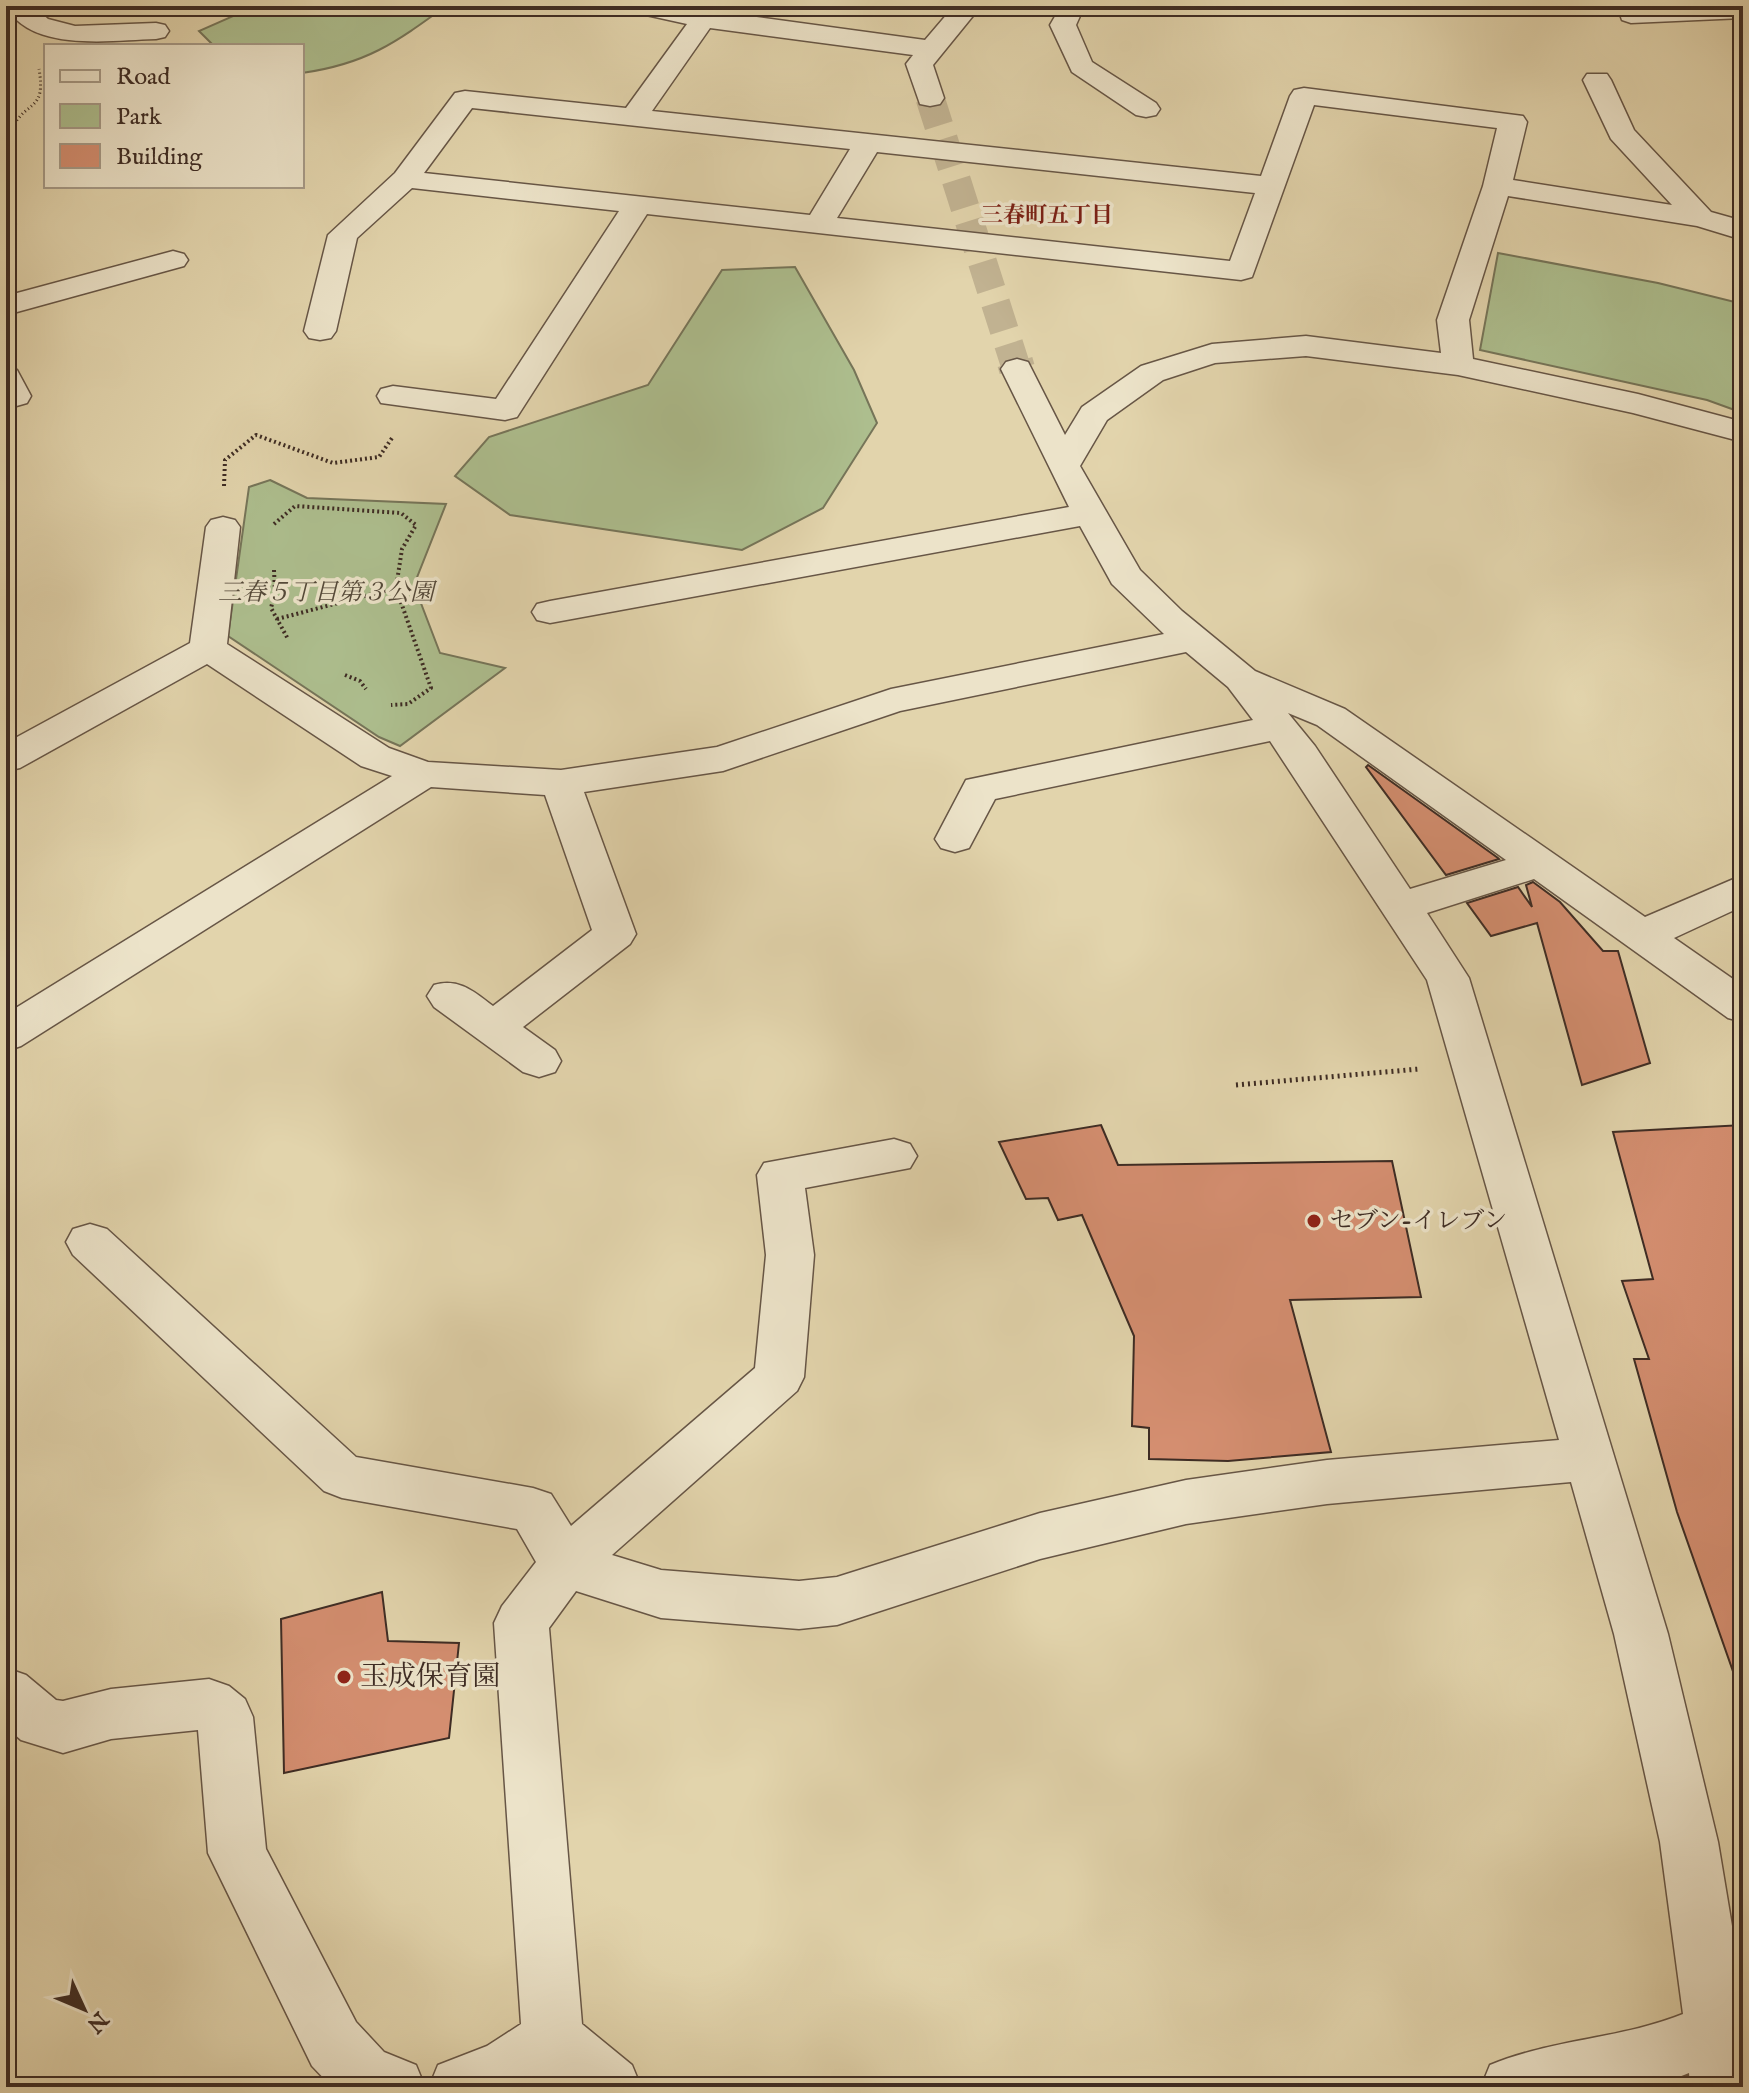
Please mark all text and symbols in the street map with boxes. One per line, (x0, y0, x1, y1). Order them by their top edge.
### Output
legend (44, 44, 304, 188)
text: Road (116, 62, 170, 93)
text: Park (116, 102, 162, 133)
text: Building (116, 142, 203, 173)
district label: 三春町五丁目 (981, 202, 1113, 230)
park label: 三春５丁目第３公園 (218, 578, 438, 609)
place label: セブン-イレブン (1330, 1206, 1507, 1237)
marker: セブン-イレブン (1305, 1212, 1323, 1230)
place label: 玉成保育園 (360, 1660, 500, 1695)
marker: 玉成保育園 (335, 1668, 353, 1686)
north arrow (44, 1969, 124, 2049)
text: N (80, 2004, 114, 2038)

